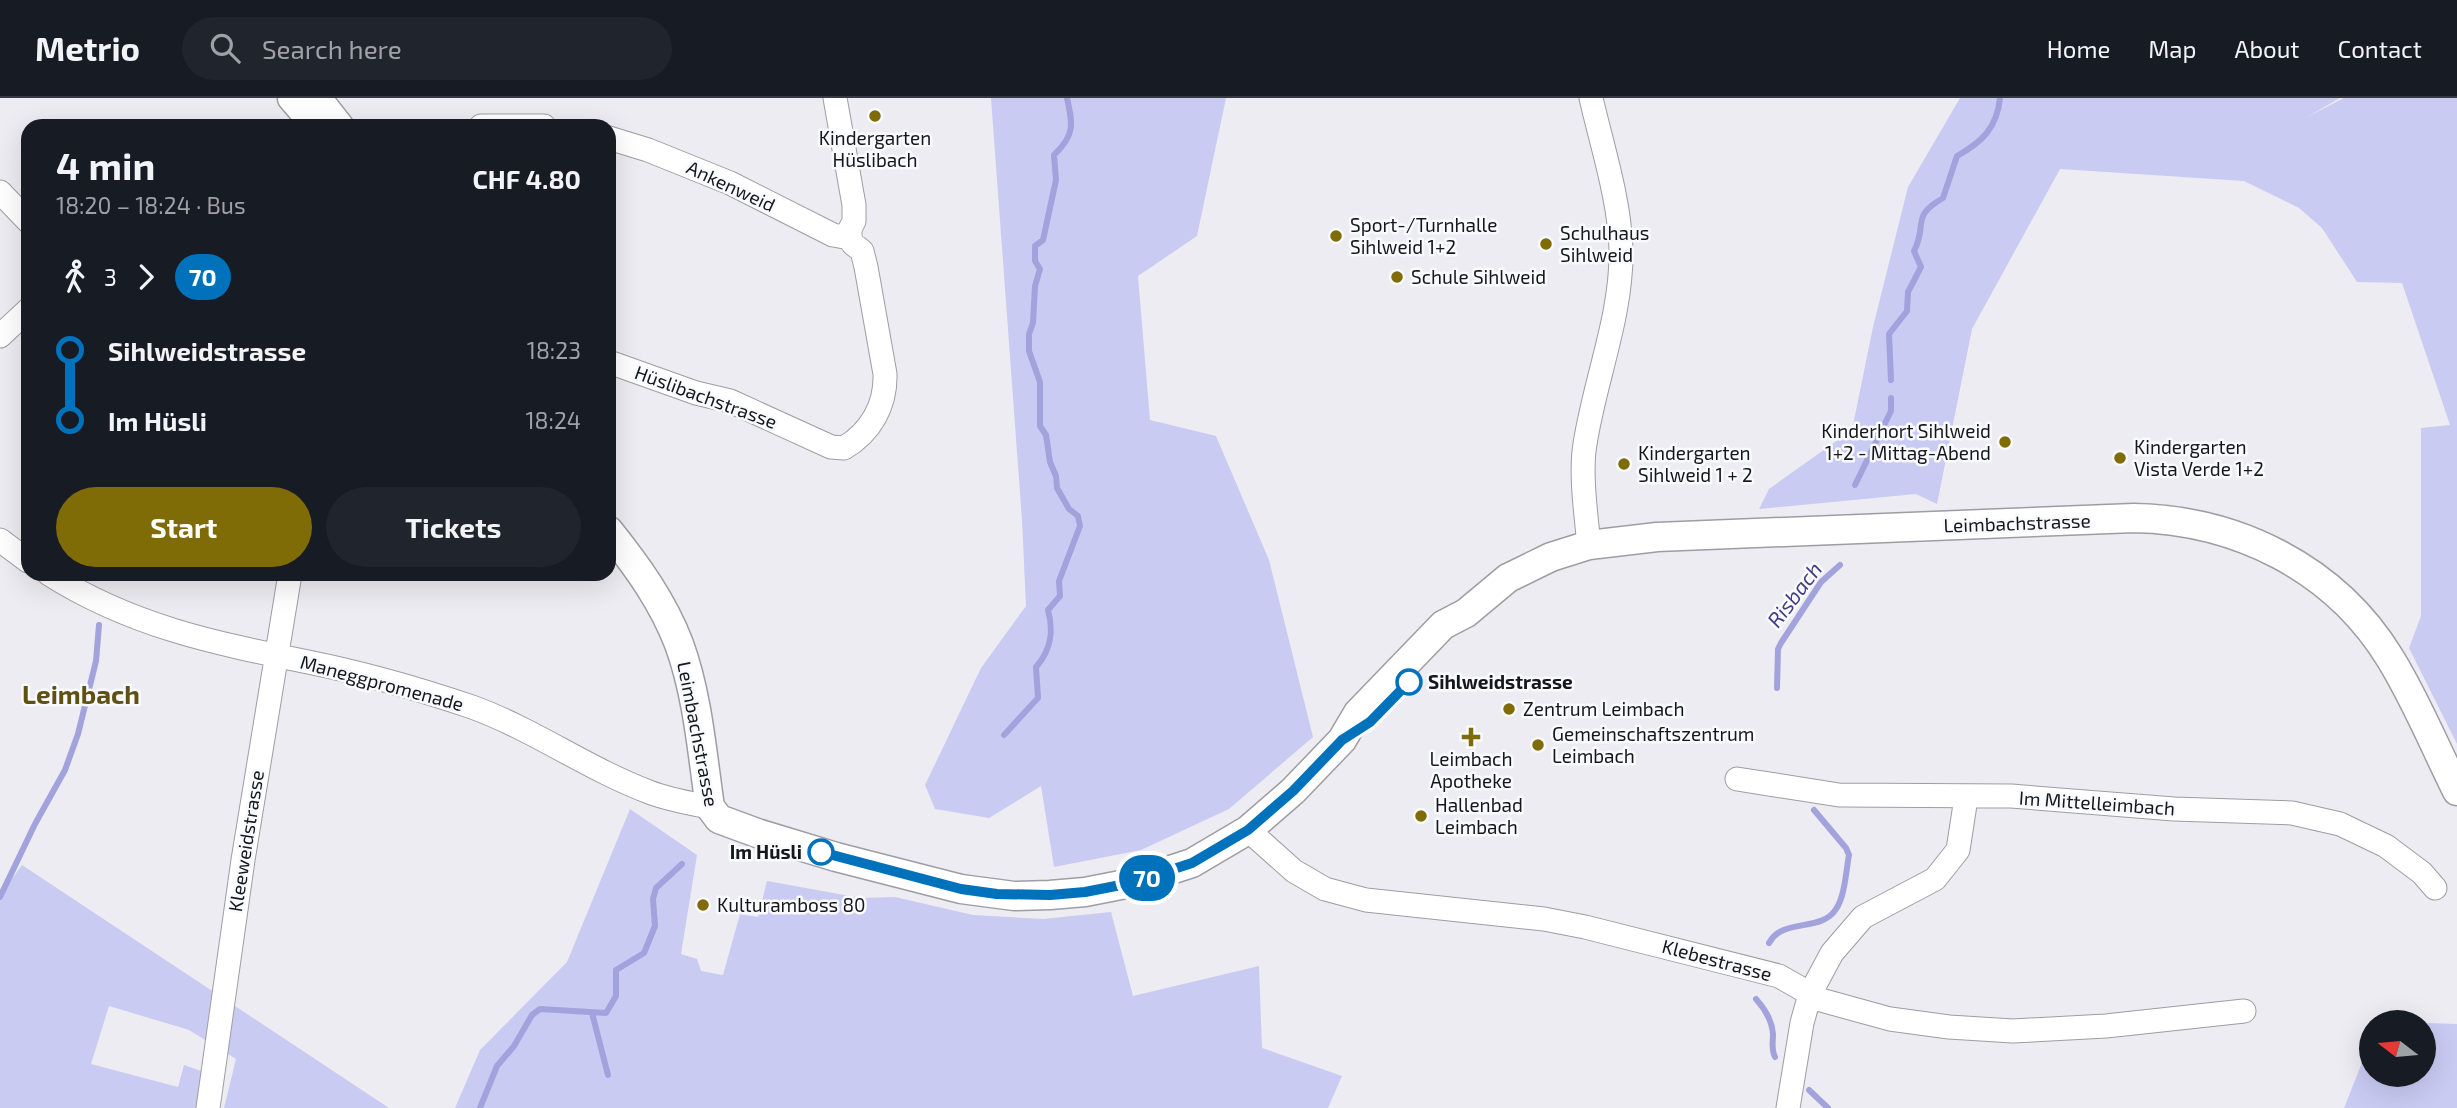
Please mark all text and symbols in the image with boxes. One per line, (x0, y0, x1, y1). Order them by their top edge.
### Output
search box (182, 17, 672, 80)
text: Metrio (35, 28, 140, 68)
icon: search (206, 29, 244, 67)
text: Search here (262, 33, 402, 64)
text: Home (2047, 34, 2110, 63)
text: Map (2148, 34, 2196, 63)
text: About (2234, 34, 2300, 63)
text: Contact (2338, 34, 2422, 63)
marker: Kindergarten Hüslibach (867, 108, 883, 124)
place label: Kindergarten Hüslibach (819, 126, 931, 171)
text: 4 min (56, 142, 155, 188)
street label: Ankenweid (683, 155, 779, 216)
text: CHF 4.80 (473, 163, 581, 194)
text: 18:20 – 18:24 · Bus (56, 191, 246, 219)
place label: Sport-/Turnhalle Sihlweid 1+2 (1350, 213, 1497, 258)
place label: Schulhaus Sihlweid (1560, 221, 1649, 266)
marker: Sport-/Turnhalle Sihlweid 1+2 (1328, 228, 1344, 244)
marker: Schulhaus Sihlweid (1538, 236, 1554, 252)
icon: walk (56, 258, 94, 296)
icon: forward (127, 258, 165, 296)
text: 70 (189, 262, 217, 291)
text: 3 (104, 263, 117, 291)
place label: Schule Sihlweid (1411, 265, 1546, 288)
marker: Schule Sihlweid (1389, 269, 1405, 285)
text: Sihlweidstrasse (108, 335, 306, 366)
text: 18:23 (527, 336, 581, 364)
street label: Hüslibachstrasse (632, 360, 780, 433)
text: Im Hüsli (108, 405, 207, 436)
text: 18:24 (525, 406, 581, 434)
place label: Kinderhort Sihlweid 1+2 - Mittag-Abend (1821, 419, 1991, 464)
marker: Kinderhort Sihlweid 1+2 - Mittag-Abend (1997, 434, 2013, 450)
place label: Kindergarten Vista Verde 1+2 (2134, 435, 2264, 480)
place label: Kindergarten Sihlweid 1 + 2 (1638, 441, 1753, 486)
marker: Kindergarten Vista Verde 1+2 (2112, 450, 2128, 466)
marker: Kindergarten Sihlweid 1 + 2 (1616, 456, 1632, 472)
button: Start (56, 487, 312, 567)
button: Tickets (326, 487, 581, 567)
street label: Leimbachstrasse (1943, 508, 2091, 537)
water label: Risbach (1761, 557, 1826, 632)
street label: Maneggpromenade (298, 650, 466, 715)
street label: Leimbachstrasse (673, 659, 724, 808)
marker: Sihlweidstrasse (1396, 669, 1422, 695)
place label: Sihlweidstrasse (1428, 670, 1573, 693)
district label: Leimbach (22, 678, 140, 709)
place label: Zentrum Leimbach (1523, 697, 1684, 720)
marker: Zentrum Leimbach (1501, 701, 1517, 717)
place label: Gemeinschaftszentrum Leimbach (1552, 722, 1755, 767)
marker: Leimbach Apotheke (1463, 729, 1479, 745)
marker: Gemeinschaftszentrum Leimbach (1530, 737, 1546, 753)
place label: Leimbach Apotheke (1430, 747, 1512, 792)
street label: Kleeweidstrasse (223, 768, 268, 913)
street label: Im Mittelleimbach (2018, 786, 2176, 819)
place label: Hallenbad Leimbach (1435, 793, 1523, 838)
marker: Hallenbad Leimbach (1413, 808, 1429, 824)
marker: Im Hüsli (808, 839, 834, 865)
place label: Im Hüsli (730, 840, 802, 863)
line badge: 70 (1116, 855, 1178, 901)
text: 70 (1133, 863, 1161, 892)
place label: Kulturamboss 80 (717, 893, 865, 916)
marker: Kulturamboss 80 (695, 897, 711, 913)
street label: Klebestrasse (1660, 934, 1774, 985)
north arrow (2359, 1010, 2436, 1087)
map controls (2359, 1010, 2436, 1087)

